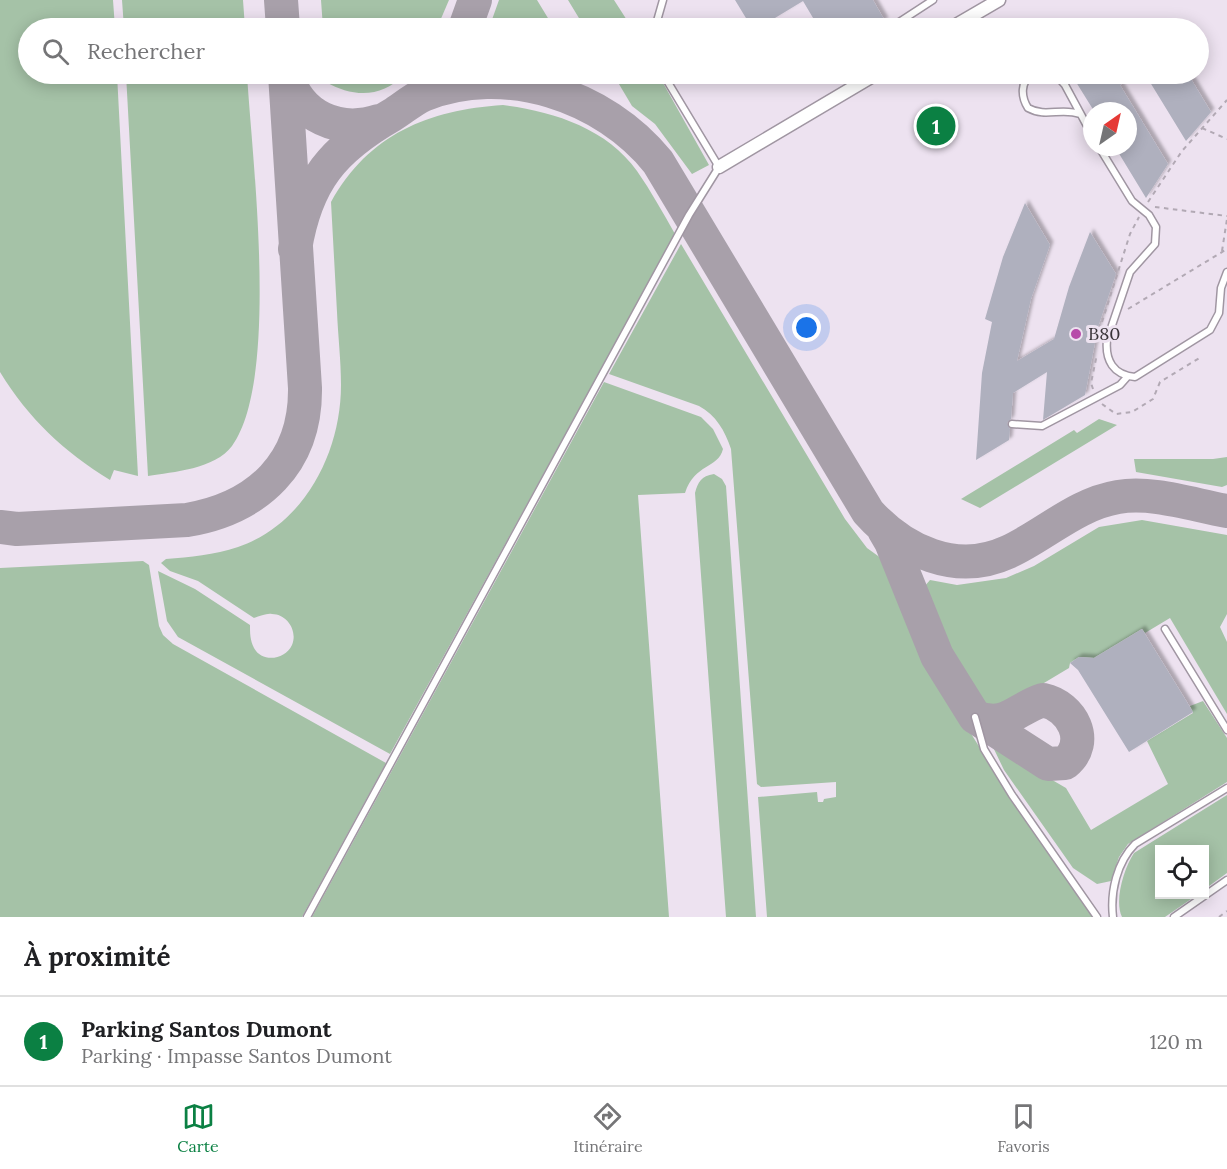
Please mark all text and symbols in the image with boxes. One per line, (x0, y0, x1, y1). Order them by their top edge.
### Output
search box (18, 18, 1209, 84)
icon: search (39, 35, 72, 68)
text: Rechercher (87, 37, 205, 65)
north arrow (1083, 102, 1137, 156)
pin: 1 (916, 104, 956, 148)
your location (792, 313, 821, 342)
place label: B80 (1088, 322, 1121, 345)
marker: B80 (1069, 327, 1083, 341)
map controls (1155, 845, 1209, 899)
button: locate (1155, 845, 1209, 899)
text: À proximité (24, 940, 170, 973)
text: Parking Santos Dumont (81, 1015, 332, 1043)
text: 1 (39, 1029, 48, 1054)
text: 120 m (1149, 1029, 1203, 1054)
text: Parking · Impasse Santos Dumont (81, 1043, 392, 1068)
tab: Carte (177, 1100, 219, 1156)
tab: Itinéraire (573, 1100, 643, 1156)
tab: Favoris (997, 1100, 1050, 1156)

